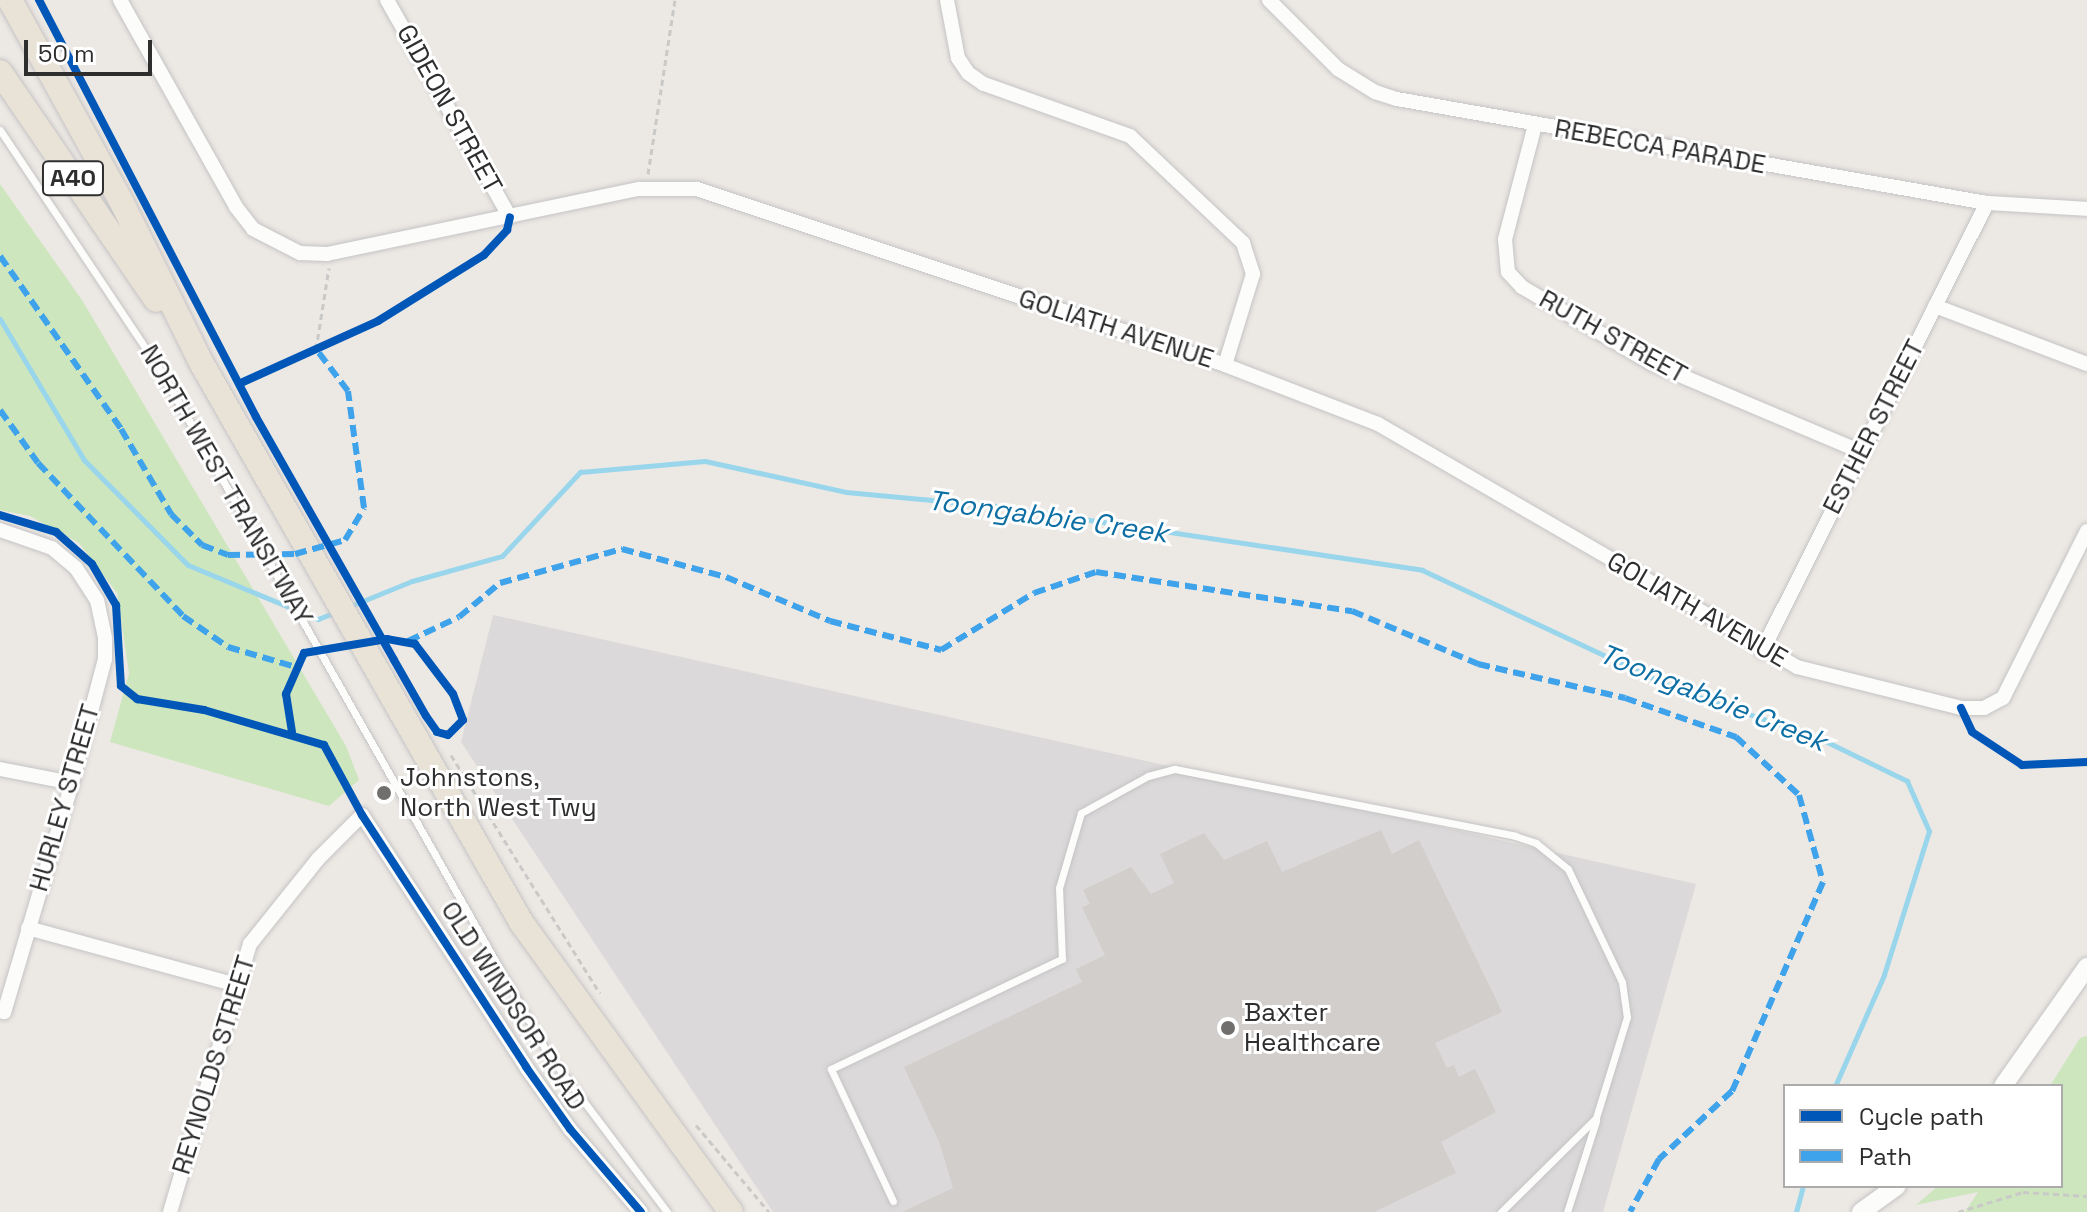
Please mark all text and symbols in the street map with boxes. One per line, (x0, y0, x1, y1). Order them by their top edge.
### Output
street label: GIDEON STREET (390, 19, 508, 199)
scale bar (28, 24, 156, 74)
text: 50 m (38, 38, 95, 69)
street label: REBECCA PARADE (1552, 113, 1768, 181)
road number: A40 (41, 158, 105, 198)
street label: GOLIATH AVENUE (1014, 283, 1218, 375)
street label: RUTH STREET (1534, 284, 1692, 390)
street label: ESTHER STREET (1817, 335, 1931, 519)
street label: NORTH WEST TRANSITWAY (133, 339, 319, 631)
water label: Toongabbie Creek (926, 482, 1170, 550)
street label: GOLIATH AVENUE (1601, 546, 1793, 674)
water label: Toongabbie Creek (1594, 636, 1832, 758)
street label: HURLEY STREET (23, 701, 107, 895)
place label: Johnstons, North West Twy (400, 762, 598, 824)
marker: Johnstons, North West Twy (375, 784, 393, 802)
street label: OLD WINDSOR ROAD (434, 896, 592, 1116)
street label: REYNOLDS STREET (166, 952, 262, 1178)
place label: Baxter Healthcare (1244, 997, 1381, 1058)
marker: Baxter Healthcare (1219, 1019, 1237, 1037)
legend (1783, 1084, 2063, 1188)
text: Cycle path (1859, 1101, 1984, 1132)
text: Path (1859, 1141, 1912, 1172)

